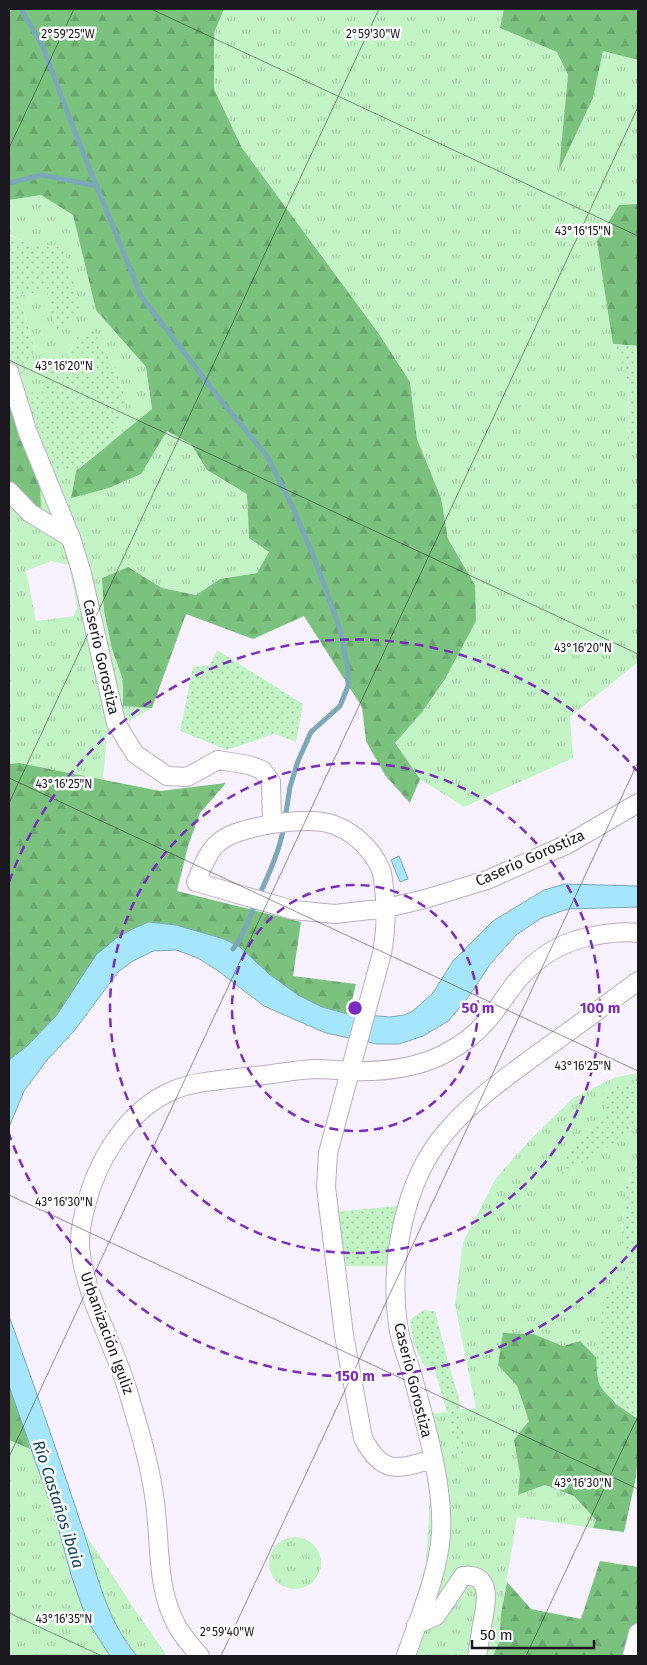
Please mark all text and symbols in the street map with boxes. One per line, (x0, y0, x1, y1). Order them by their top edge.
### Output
text: 2°59'25"W (41, 27, 95, 41)
text: 2°59'30"W (346, 27, 400, 41)
text: 43°16'15"N (555, 224, 611, 238)
text: 43°16'20"N (35, 359, 93, 373)
street label: Caserio Gorostiza (79, 598, 123, 716)
text: 43°16'20"N (554, 641, 612, 655)
text: 43°16'25"N (35, 777, 93, 791)
street label: Caserio Gorostiza (473, 826, 587, 890)
centre of rings (346, 999, 364, 1017)
text: 50 m (461, 999, 495, 1017)
text: 100 m (580, 999, 620, 1017)
text: 43°16'25"N (554, 1059, 612, 1073)
text: 43°16'30"N (35, 1195, 93, 1209)
street label: Urbanización Iguliz (76, 1269, 138, 1397)
street label: Caserio Gorostiza (390, 1321, 436, 1439)
text: 150 m (335, 1367, 375, 1385)
water label: Río Castaños ibaia (29, 1438, 88, 1571)
text: 43°16'30"N (554, 1476, 612, 1490)
text: 43°16'35"N (35, 1612, 93, 1626)
scale bar (472, 1618, 594, 1650)
text: 2°59'40"W (200, 1625, 254, 1639)
text: 50 m (480, 1626, 513, 1644)

